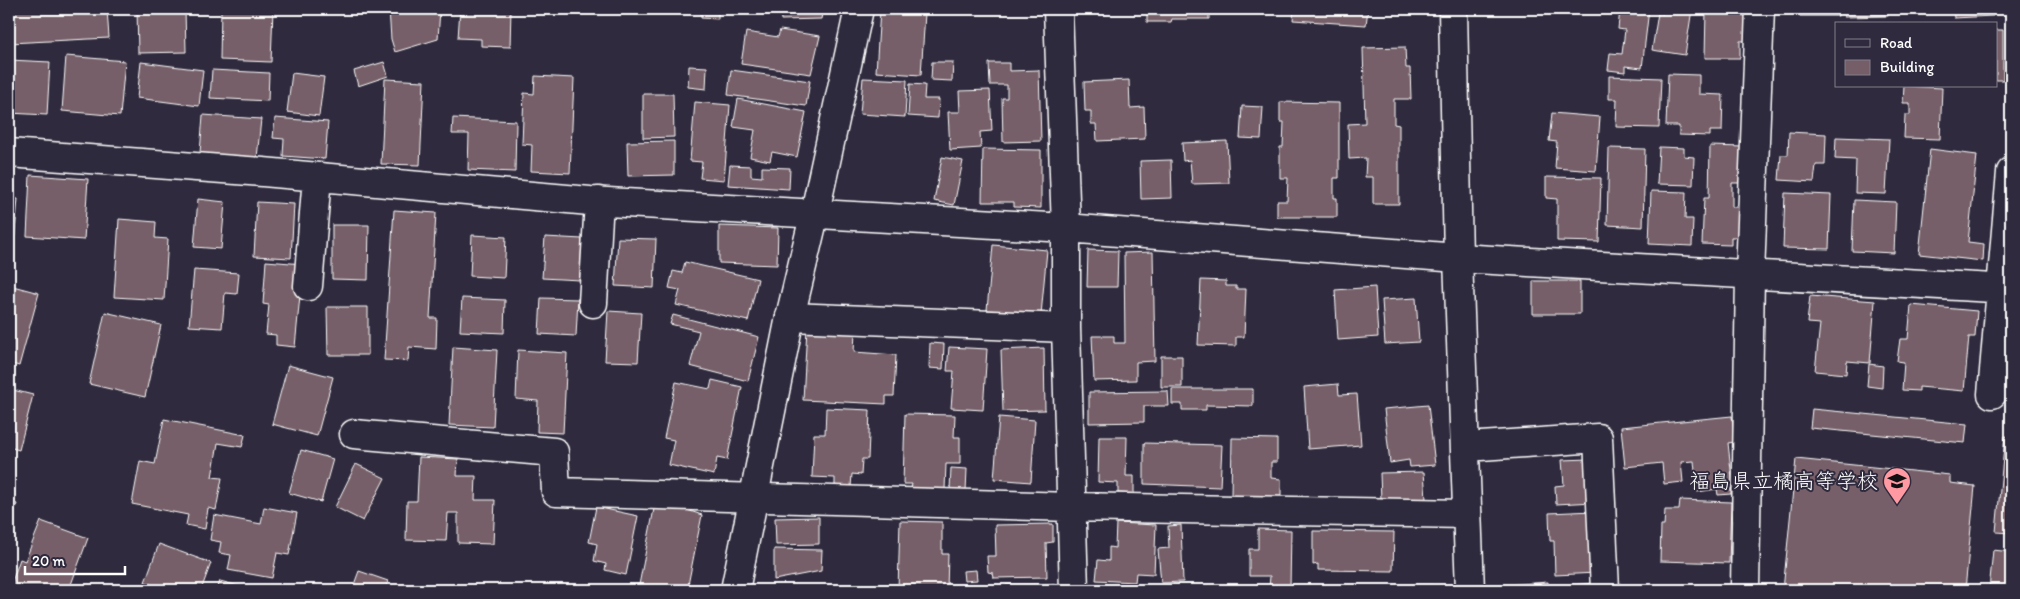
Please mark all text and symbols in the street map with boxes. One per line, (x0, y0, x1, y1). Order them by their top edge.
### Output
legend (1835, 22, 1998, 88)
text: Road (1880, 34, 1913, 52)
text: Building (1880, 58, 1934, 76)
school or university icon: 福島県立橘高等学校 (1882, 466, 1912, 505)
place label: 福島県立橘高等学校 (1689, 468, 1878, 493)
scale bar (25, 544, 125, 576)
text: 20 m (32, 552, 66, 570)

